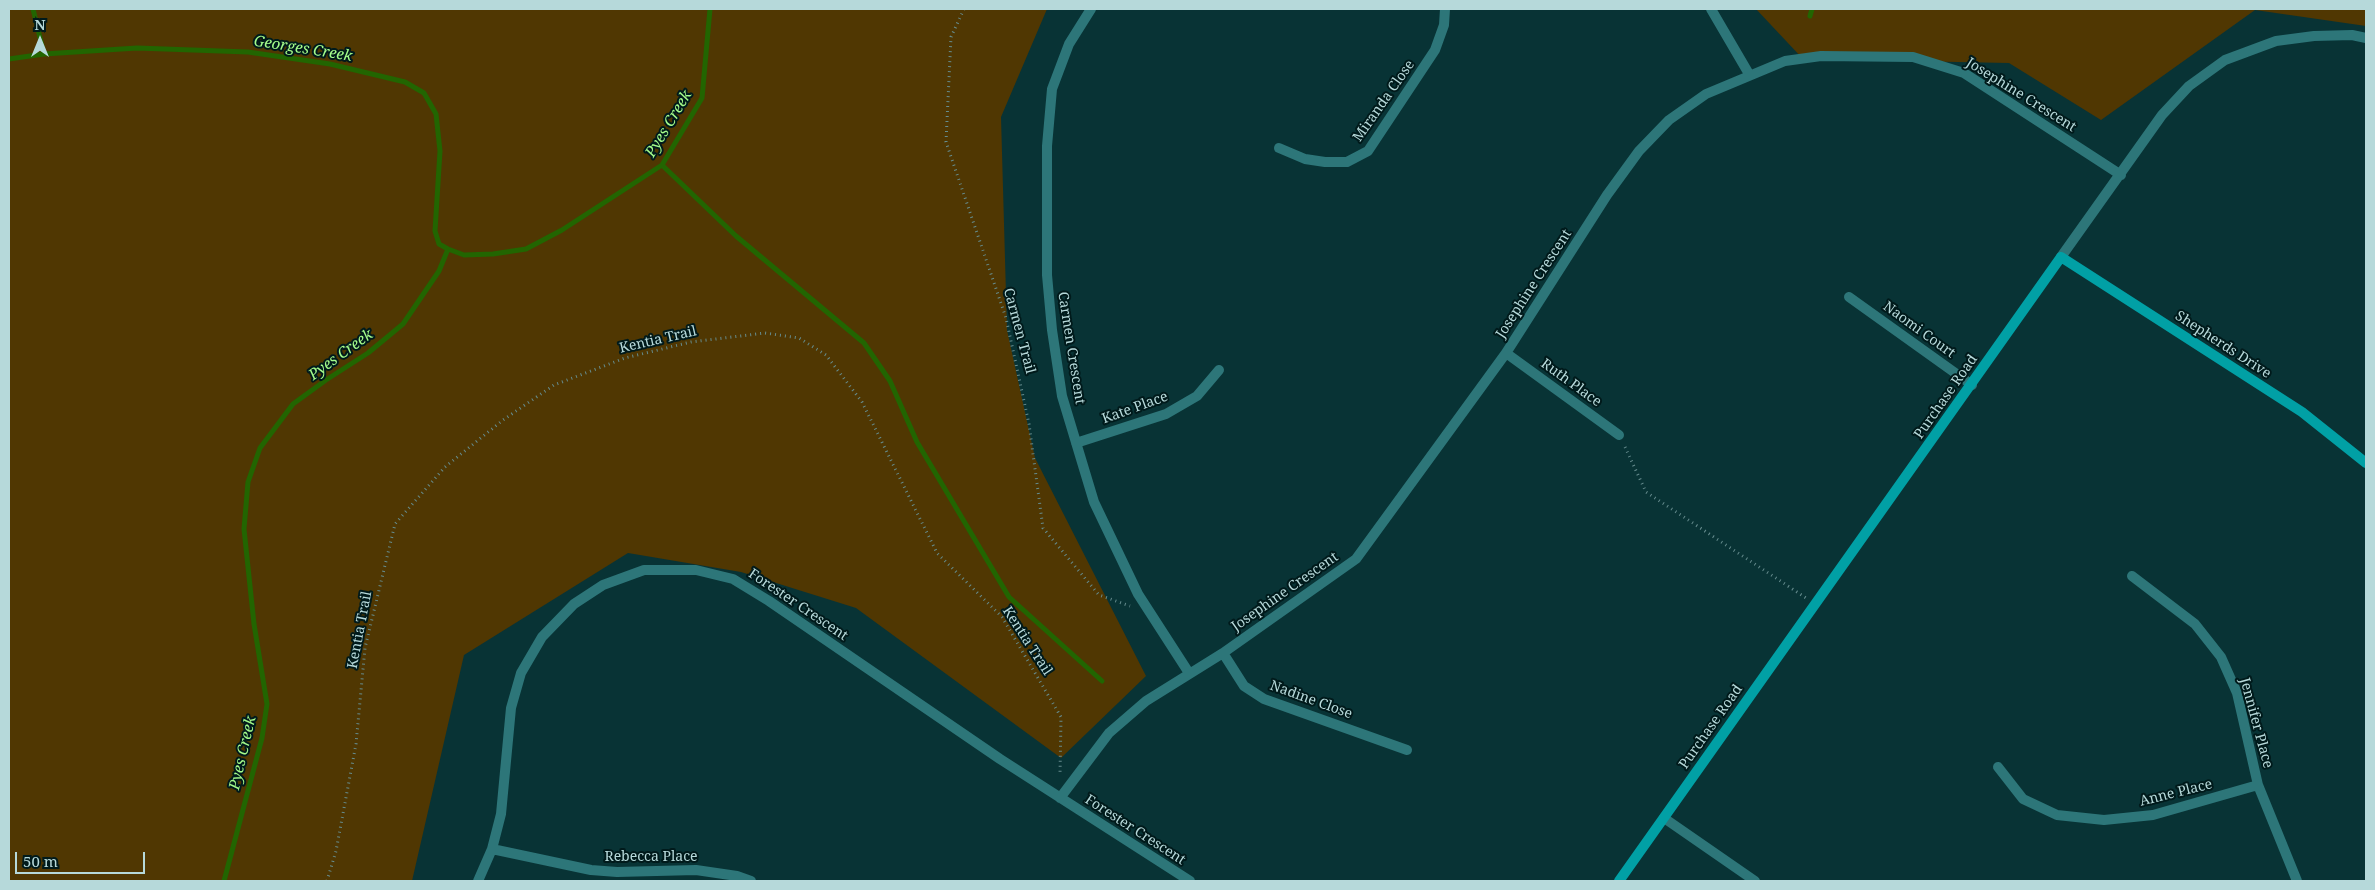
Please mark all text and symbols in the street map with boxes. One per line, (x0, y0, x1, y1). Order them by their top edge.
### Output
north arrow (15, 15, 65, 65)
text: N (34, 15, 46, 34)
water label: Georges Creek (252, 32, 354, 66)
street label: Josephine Crescent (1963, 54, 2079, 136)
street label: Miranda Close (1350, 57, 1418, 145)
water label: Pyes Creek (642, 87, 696, 161)
street label: Josephine Crescent (1493, 226, 1575, 342)
street label: Carmen Trail (999, 286, 1039, 376)
street label: Carmen Crescent (1054, 290, 1088, 406)
street label: Naomi Court (1880, 298, 1958, 362)
street label: Shepherds Drive (2172, 308, 2274, 382)
street label: Kentia Trail (618, 323, 698, 357)
water label: Pyes Creek (305, 326, 377, 384)
street label: Purchase Road (1911, 352, 1981, 442)
street label: Ruth Place (1538, 355, 1604, 411)
street label: Kate Place (1100, 388, 1170, 428)
street label: Josephine Crescent (1228, 549, 1342, 635)
street label: Forester Crescent (745, 566, 851, 644)
street label: Kentia Trail (344, 590, 376, 670)
street label: Kentia Trail (999, 603, 1055, 679)
street label: Jennifer Place (2236, 676, 2276, 770)
street label: Nadine Close (1267, 677, 1355, 723)
street label: Purchase Road (1676, 682, 1746, 772)
water label: Pyes Creek (226, 714, 260, 792)
street label: Anne Place (2138, 776, 2214, 810)
street label: Forester Crescent (1082, 791, 1188, 869)
scale bar (18, 842, 148, 874)
street label: Rebecca Place (604, 849, 698, 865)
text: 50 m (23, 851, 58, 871)

